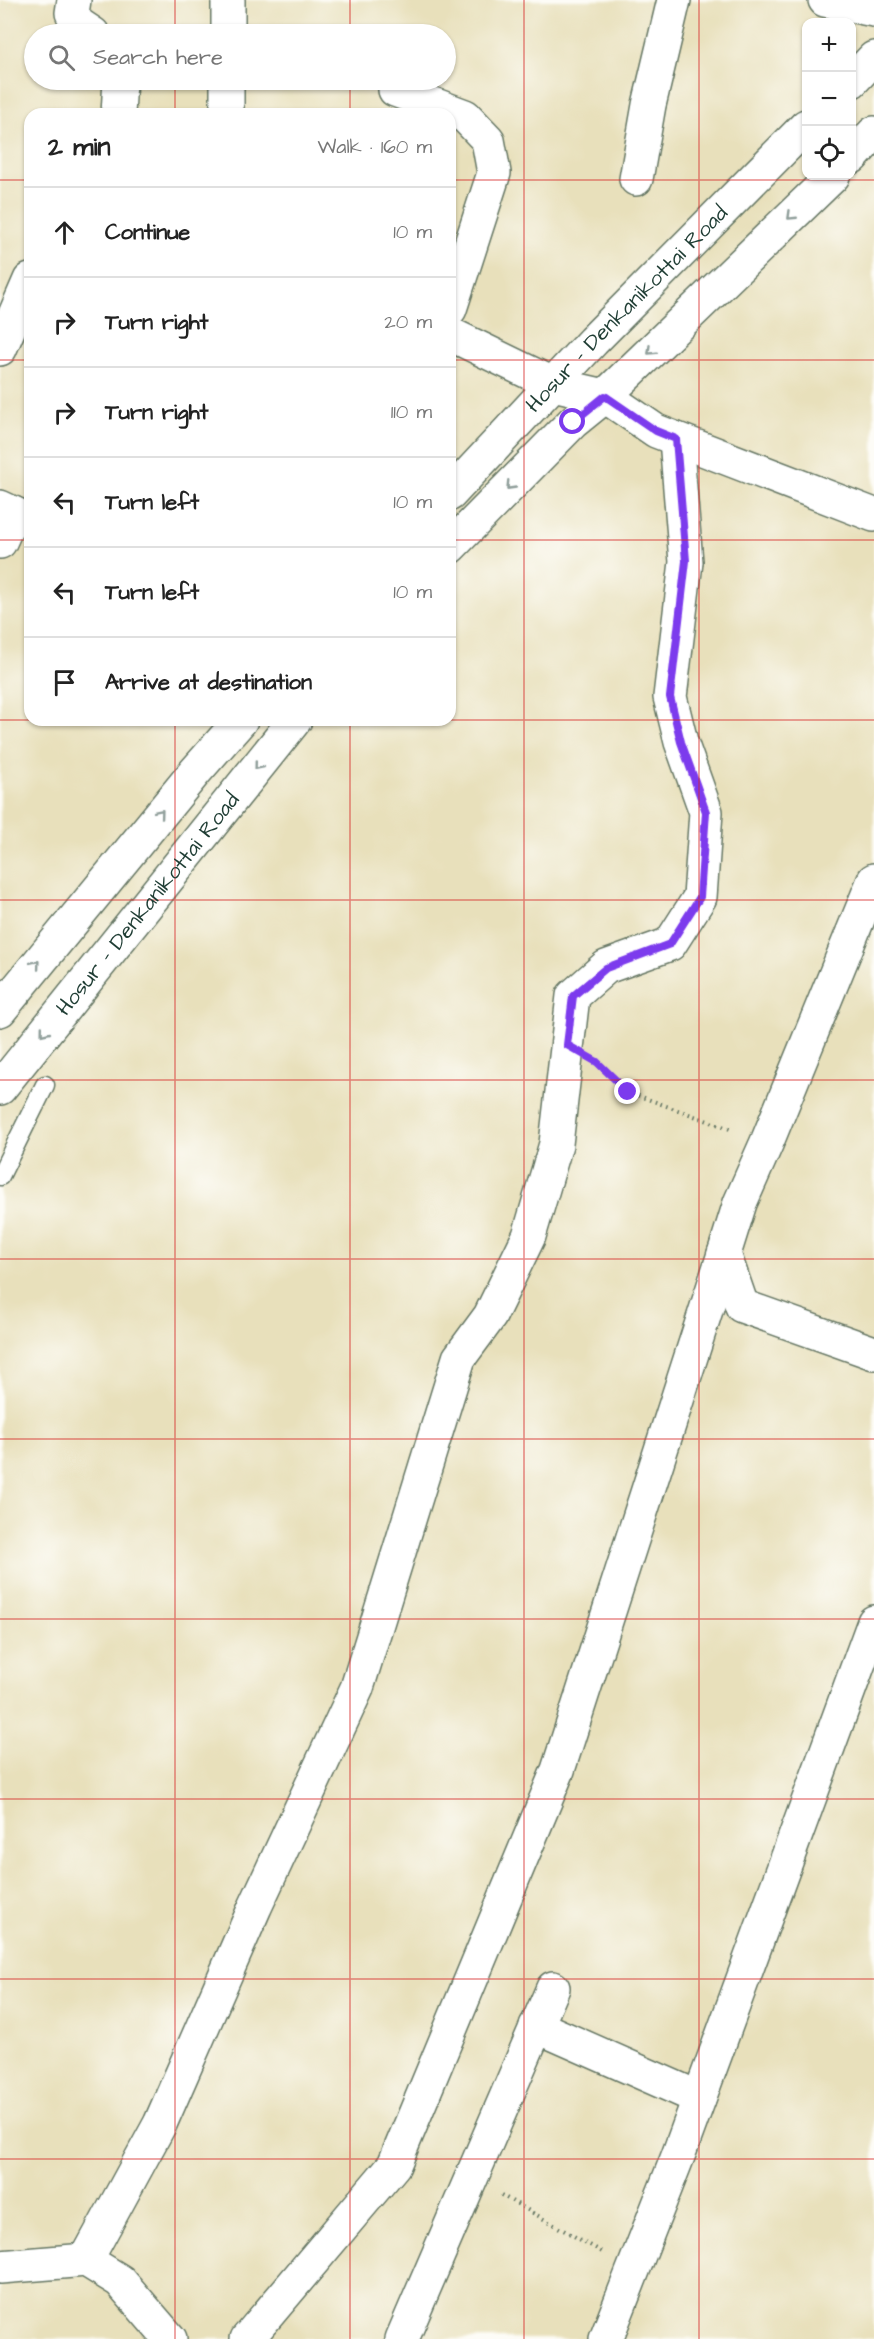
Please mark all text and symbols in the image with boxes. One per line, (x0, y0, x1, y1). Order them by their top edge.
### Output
map controls (802, 18, 856, 180)
button: + (802, 18, 856, 72)
search box (24, 24, 456, 90)
icon: search (45, 41, 78, 74)
text: Search here (93, 42, 223, 73)
button: − (802, 72, 856, 126)
button: locate (802, 126, 856, 180)
text: 2 min (48, 129, 110, 165)
text: Walk · 160 m (317, 133, 432, 161)
street label: Hosur - Denkanikottai Road (518, 198, 735, 419)
one-way arrow (788, 209, 798, 220)
icon: ahead (48, 216, 81, 249)
text: Continue (105, 217, 190, 248)
text: 10 m (393, 218, 432, 246)
icon: right (48, 306, 81, 339)
text: Turn right (105, 307, 208, 338)
text: 20 m (384, 308, 432, 336)
one-way arrow (647, 344, 658, 355)
icon: right (48, 396, 81, 429)
text: Turn right (105, 397, 208, 428)
text: 110 m (391, 398, 432, 426)
route start (559, 408, 585, 434)
one-way arrow (506, 479, 517, 489)
icon: left (48, 486, 81, 519)
text: Turn left (105, 487, 199, 518)
text: 10 m (393, 488, 432, 516)
icon: left (48, 576, 81, 609)
text: Turn left (105, 577, 199, 608)
text: 10 m (393, 578, 432, 606)
icon: arrive (48, 666, 81, 699)
text: Arrive at destination (105, 667, 312, 698)
one-way arrow (255, 759, 266, 770)
street label: Hosur - Denkanikottai Road (48, 786, 247, 1022)
one-way arrow (153, 809, 164, 820)
one-way arrow (29, 959, 40, 970)
one-way arrow (41, 1026, 52, 1037)
route end (614, 1078, 640, 1104)

